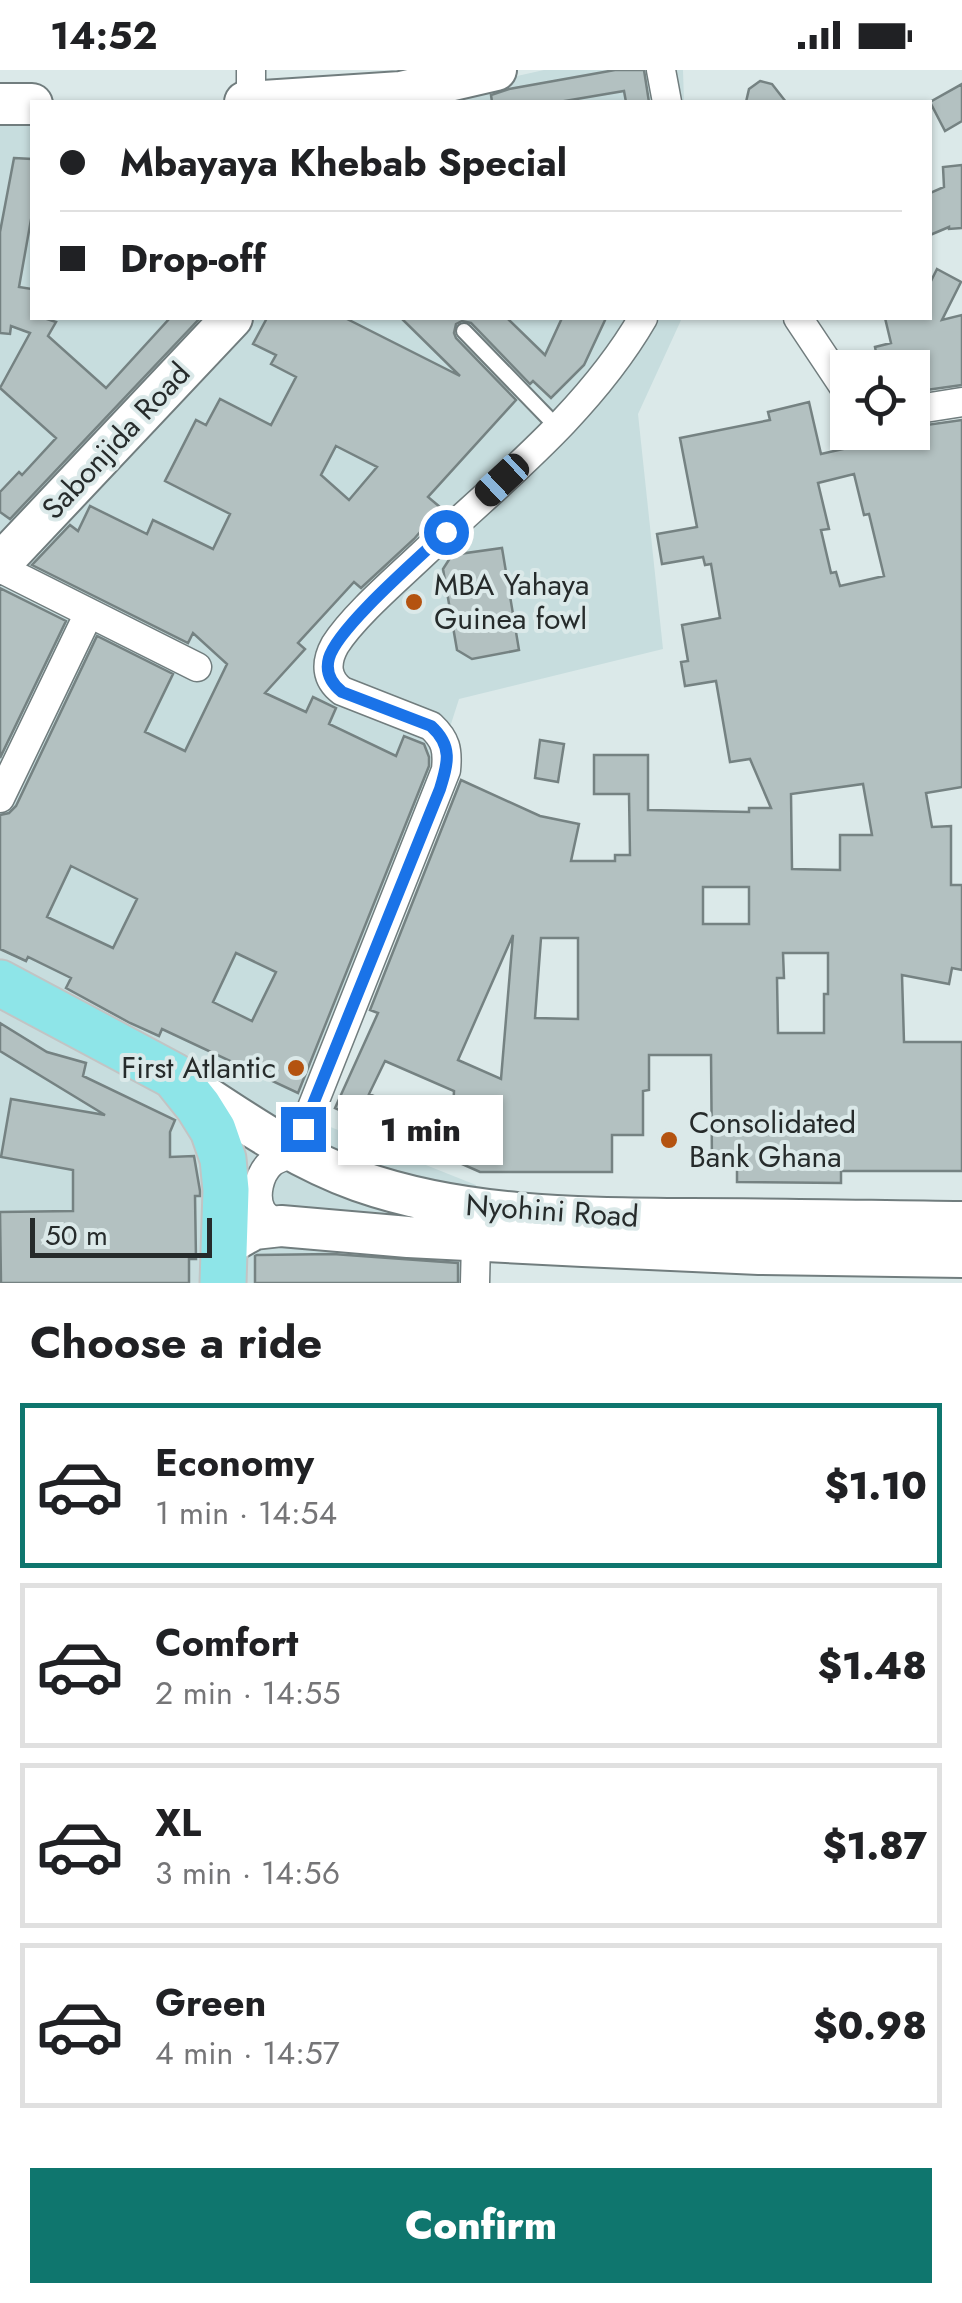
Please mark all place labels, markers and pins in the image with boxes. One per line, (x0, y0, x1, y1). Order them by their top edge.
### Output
place label: MBA Yahaya Guinea fowl (434, 563, 589, 640)
marker: MBA Yahaya Guinea fowl (403, 591, 425, 613)
place label: First Atlantic (121, 1046, 276, 1089)
marker: First Atlantic (285, 1057, 307, 1079)
place label: Consolidated Bank Ghana (689, 1101, 856, 1178)
marker: Consolidated Bank Ghana (658, 1129, 680, 1151)

